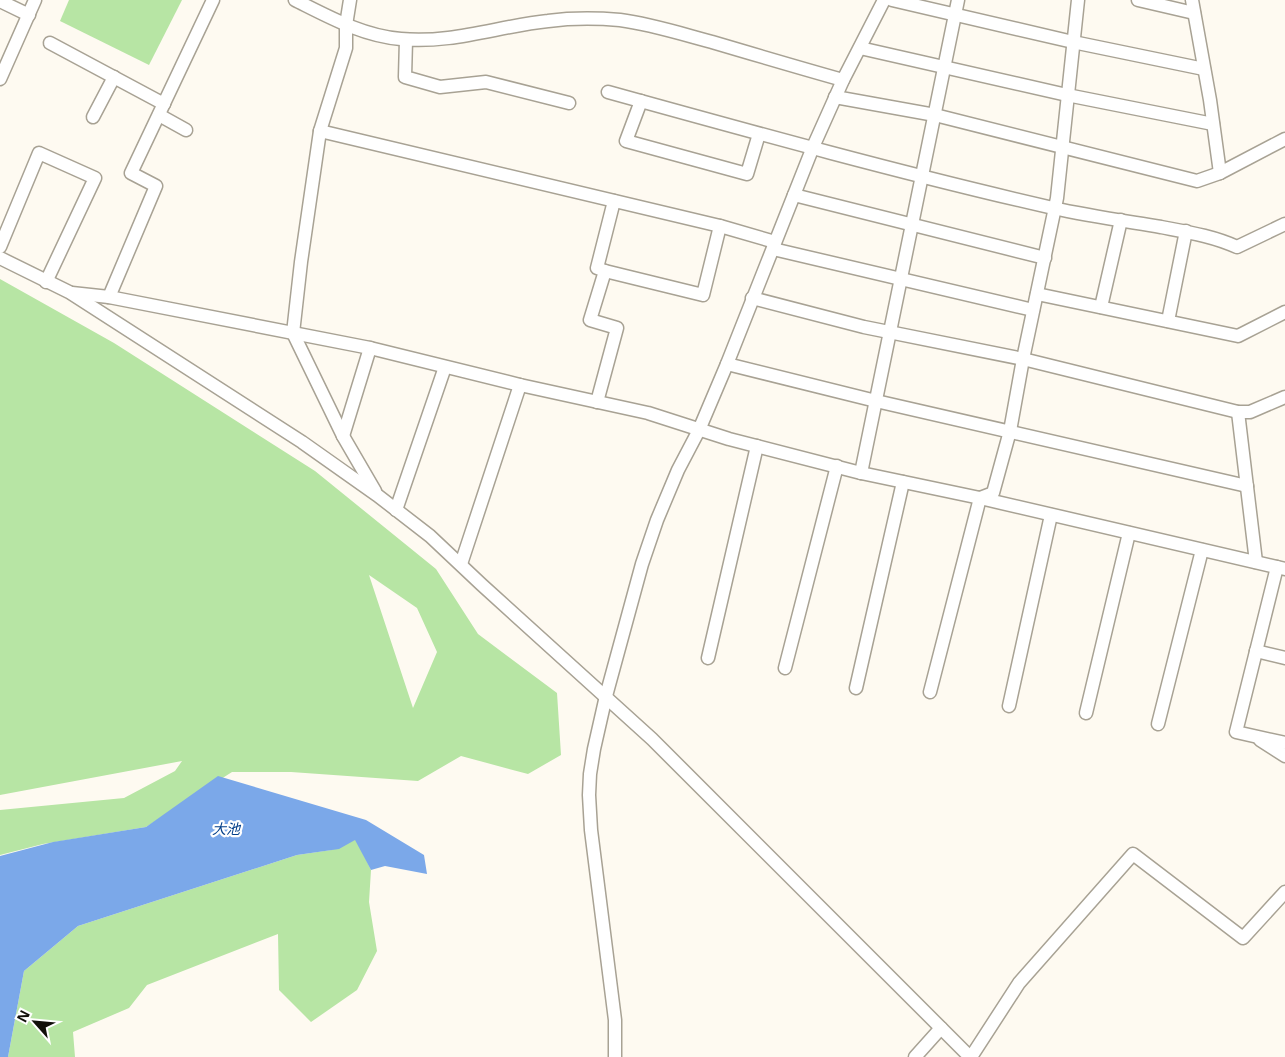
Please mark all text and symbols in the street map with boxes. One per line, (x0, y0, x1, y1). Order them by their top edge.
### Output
water label: 大池 (212, 819, 242, 838)
north arrow (10, 997, 60, 1047)
text: N (12, 1006, 34, 1025)

